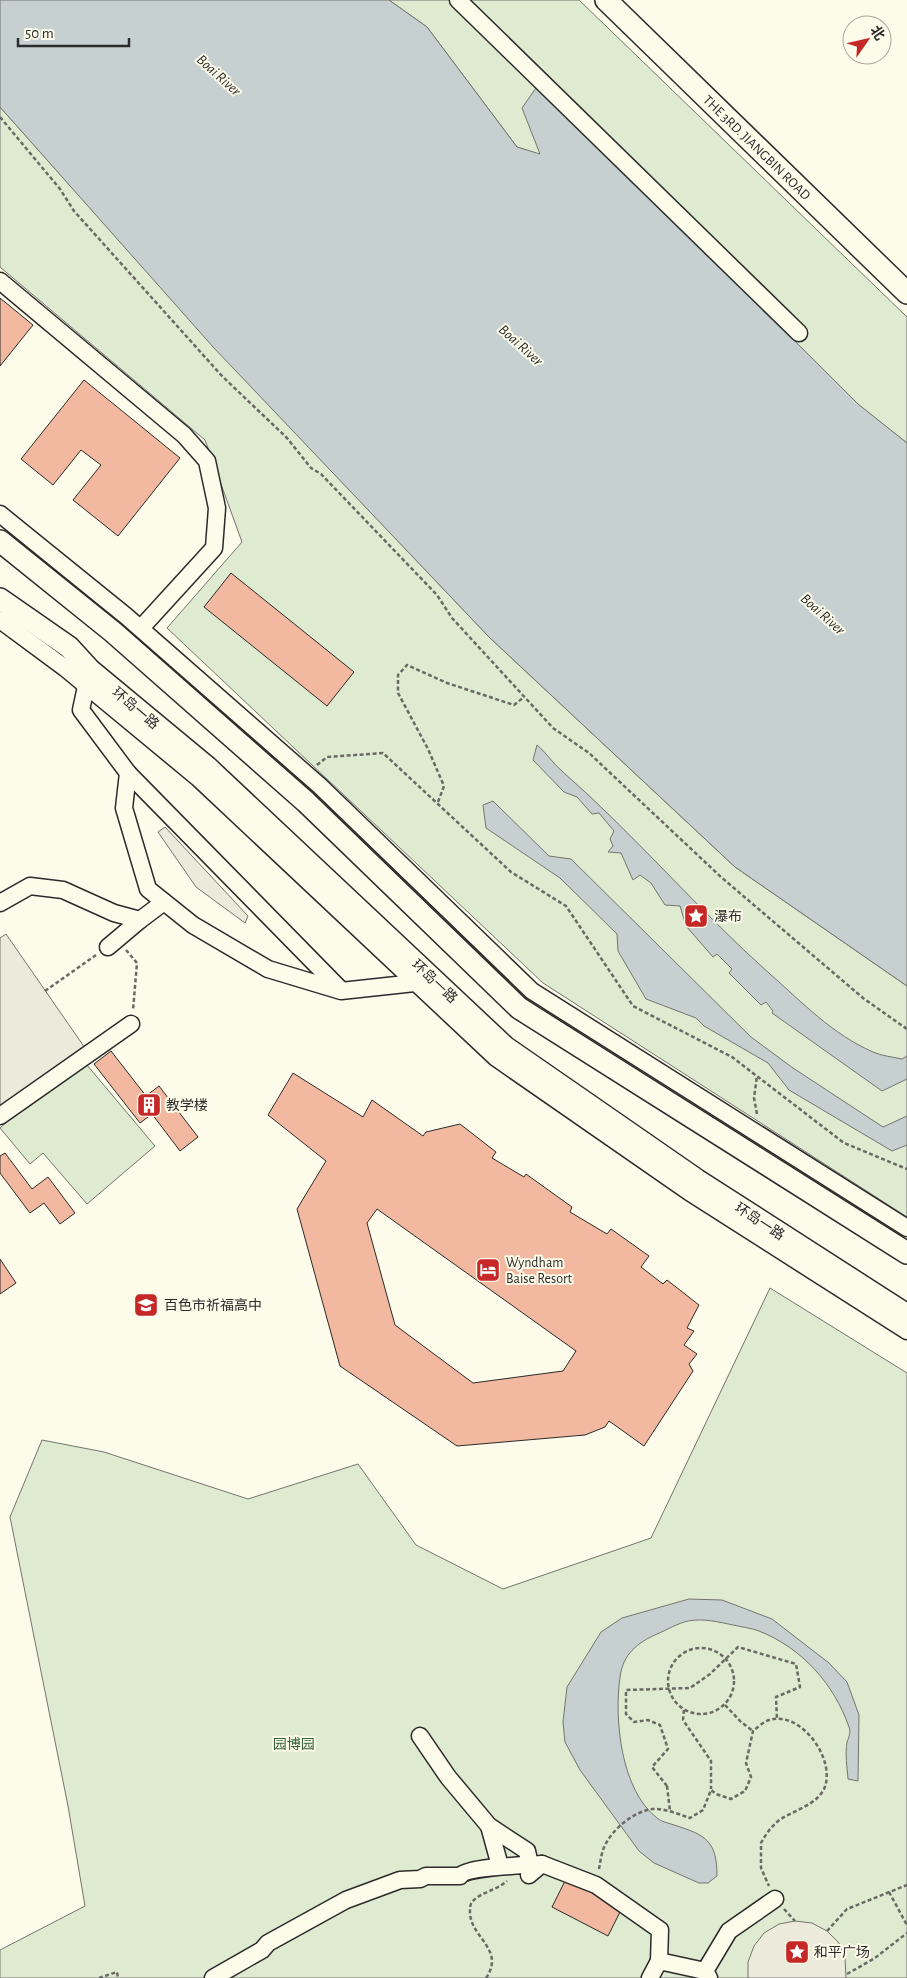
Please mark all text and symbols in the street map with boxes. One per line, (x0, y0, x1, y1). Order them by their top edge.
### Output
scale bar (18, 15, 129, 47)
north arrow (842, 15, 892, 65)
text: 北 (867, 23, 887, 43)
text: 50 m (25, 26, 54, 41)
water label: Boai River (194, 52, 244, 100)
street label: THE 3RD. JIANGBIN ROAD (700, 93, 813, 203)
water label: Boai River (496, 322, 546, 370)
water label: Boai River (798, 591, 848, 639)
street label: 环岛一路 (109, 685, 162, 732)
place icon: 瀑布 (683, 903, 709, 929)
place label: 瀑布 (714, 909, 742, 924)
street label: 环岛一路 (409, 957, 460, 1006)
building icon: 教学楼 (136, 1092, 162, 1118)
place label: 教学楼 (166, 1098, 208, 1113)
street label: 环岛一路 (732, 1200, 787, 1243)
place label: Wyndham Baise Resort (506, 1256, 572, 1286)
hotel icon: Wyndham Baise Resort (475, 1257, 501, 1283)
school or university icon: 百色市祈福高中 (133, 1292, 159, 1318)
place label: 百色市祈福高中 (164, 1297, 262, 1313)
park label: 园博园 (273, 1736, 315, 1752)
place icon: 和平广场 (784, 1939, 810, 1965)
place label: 和平广场 (814, 1945, 870, 1960)

